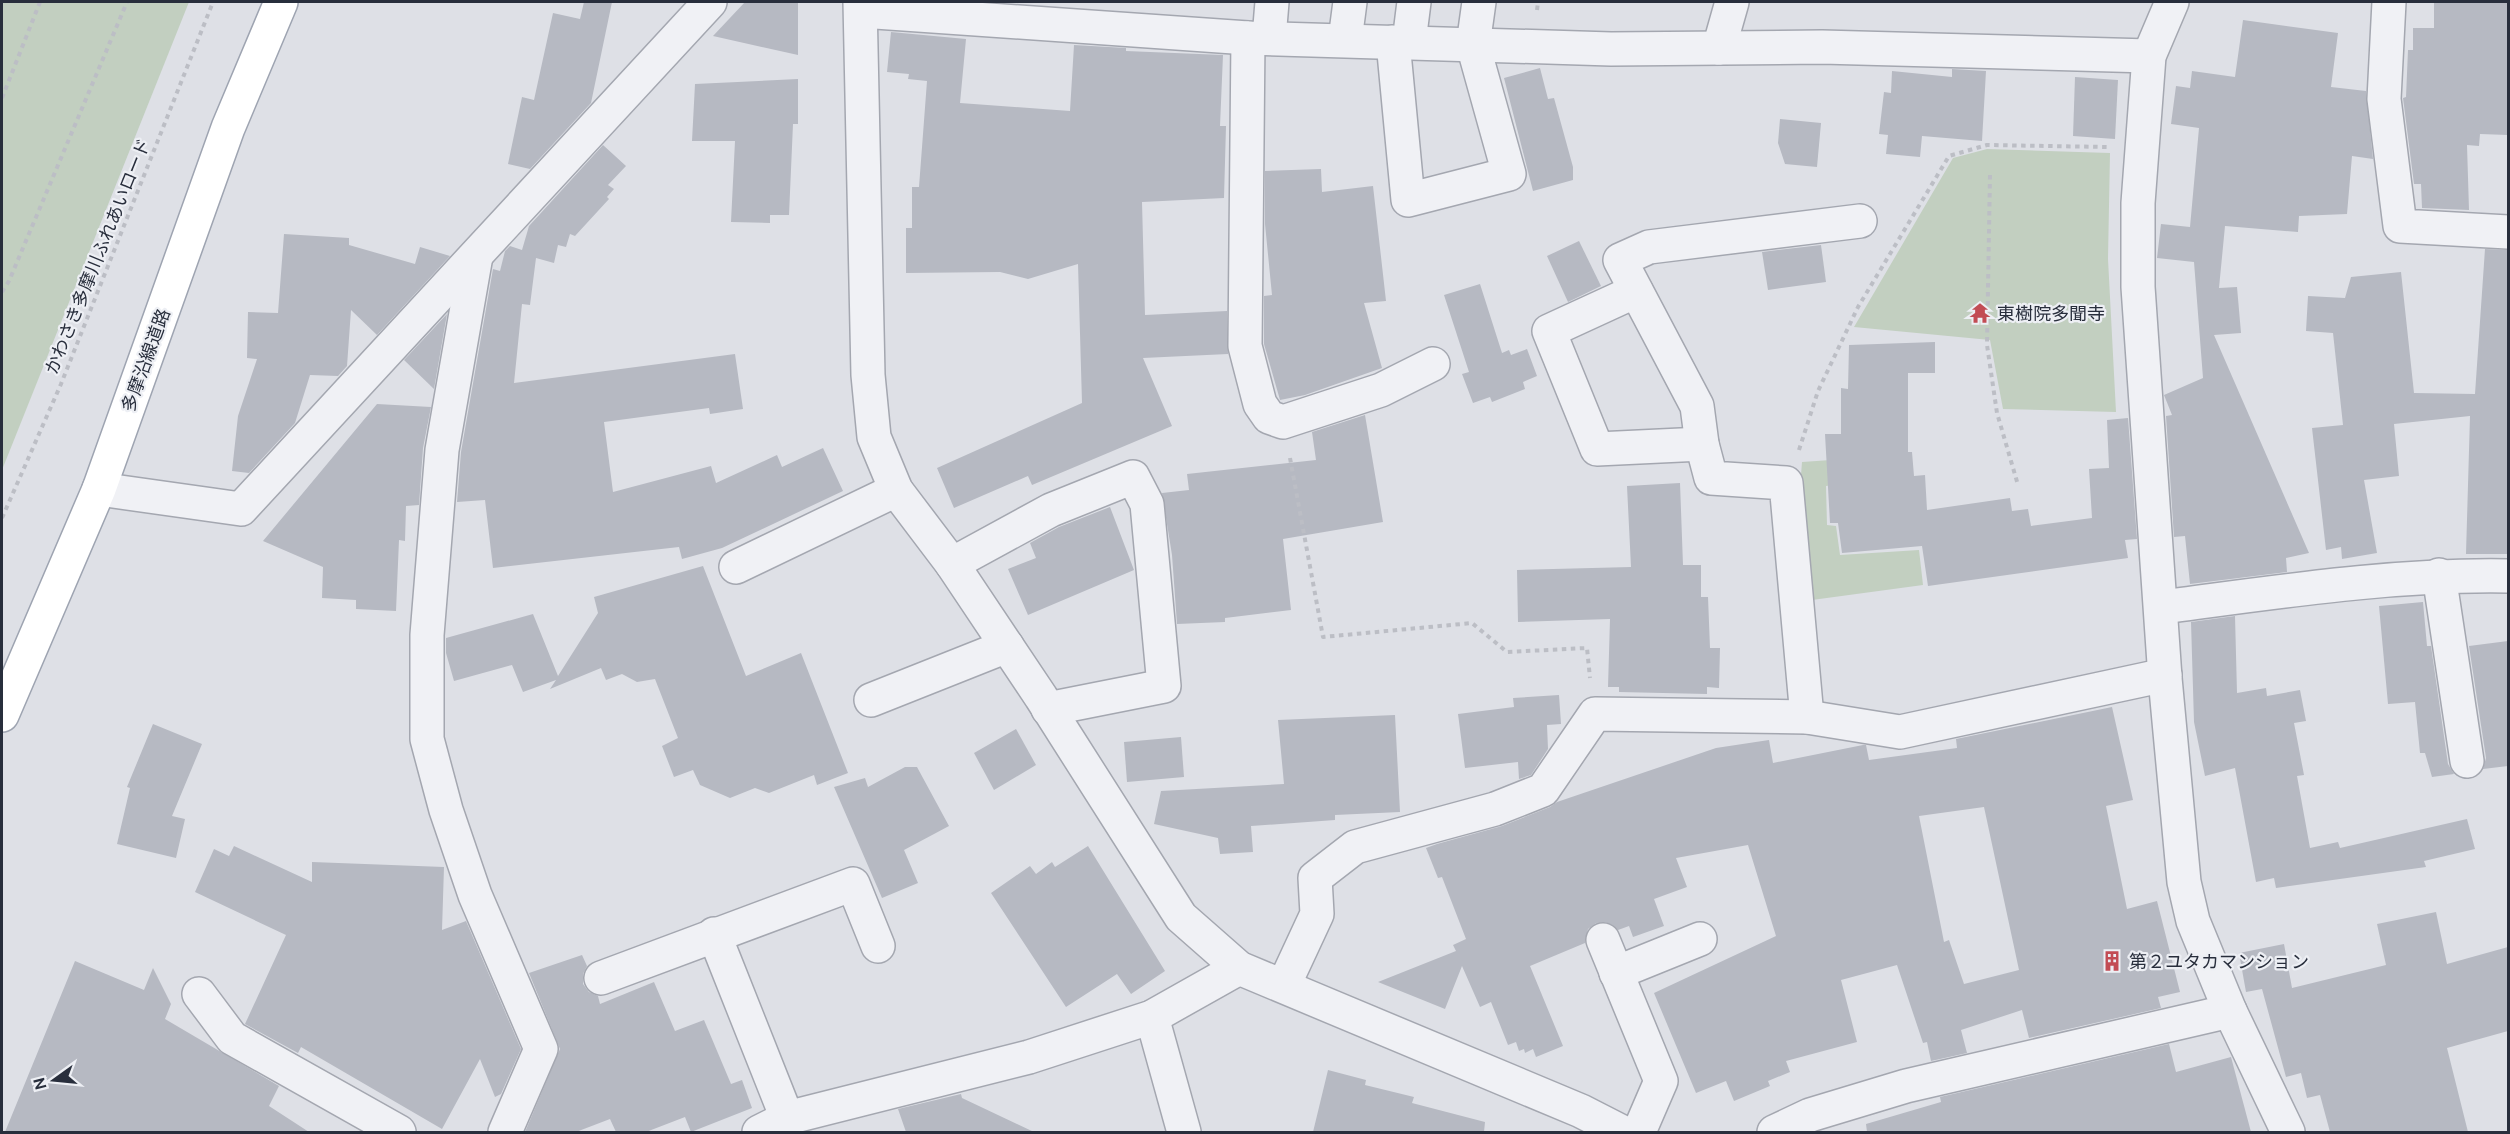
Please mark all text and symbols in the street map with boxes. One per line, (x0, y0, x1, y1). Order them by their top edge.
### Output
street label: かわさき多摩川ふれあいロード (41, 135, 153, 377)
temple icon: 東樹院多聞寺 (1968, 301, 1992, 325)
place label: 東樹院多聞寺 (1997, 303, 2105, 323)
street label: 多摩沿線道路 (117, 306, 173, 414)
building icon: 第２ユタカマンション (2100, 949, 2124, 973)
place label: 第２ユタカマンション (2129, 951, 2309, 971)
north arrow (24, 1050, 84, 1110)
text: N (29, 1076, 50, 1092)

